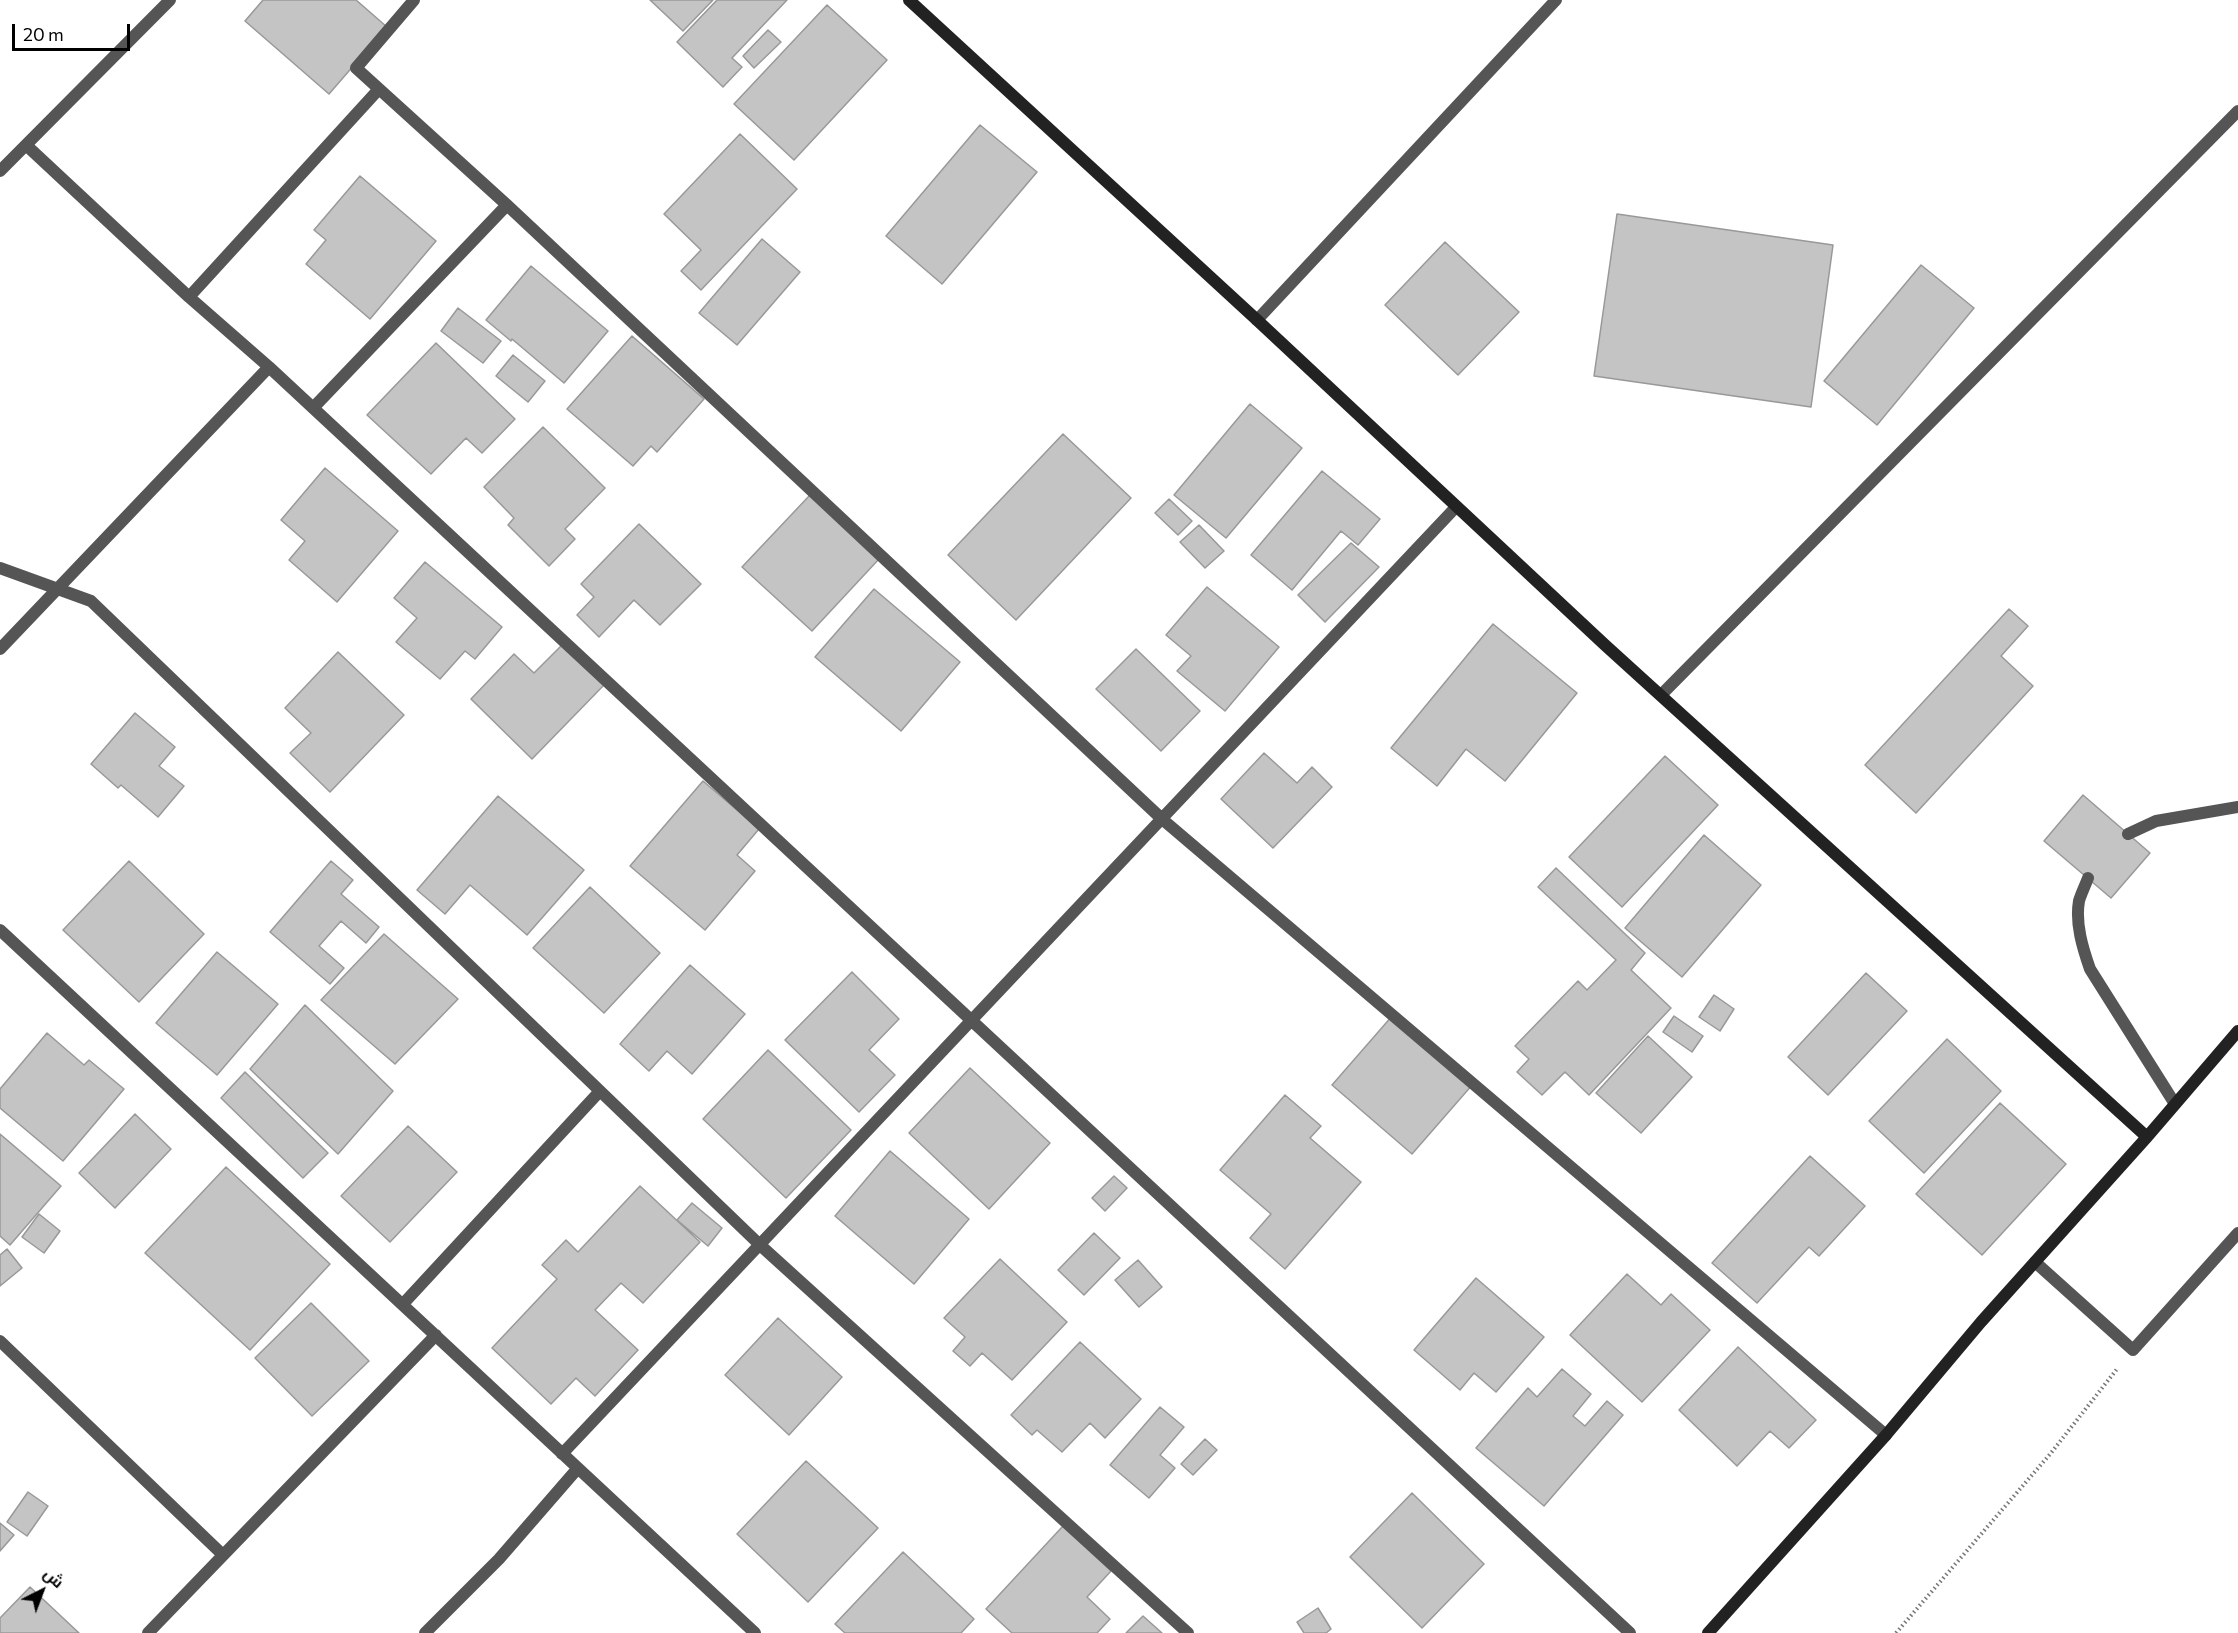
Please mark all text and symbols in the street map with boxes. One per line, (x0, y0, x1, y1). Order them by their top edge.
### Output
scale bar (15, 12, 134, 50)
text: 20 m (23, 23, 64, 45)
north arrow (12, 1561, 72, 1621)
text: ش (40, 1563, 68, 1591)

